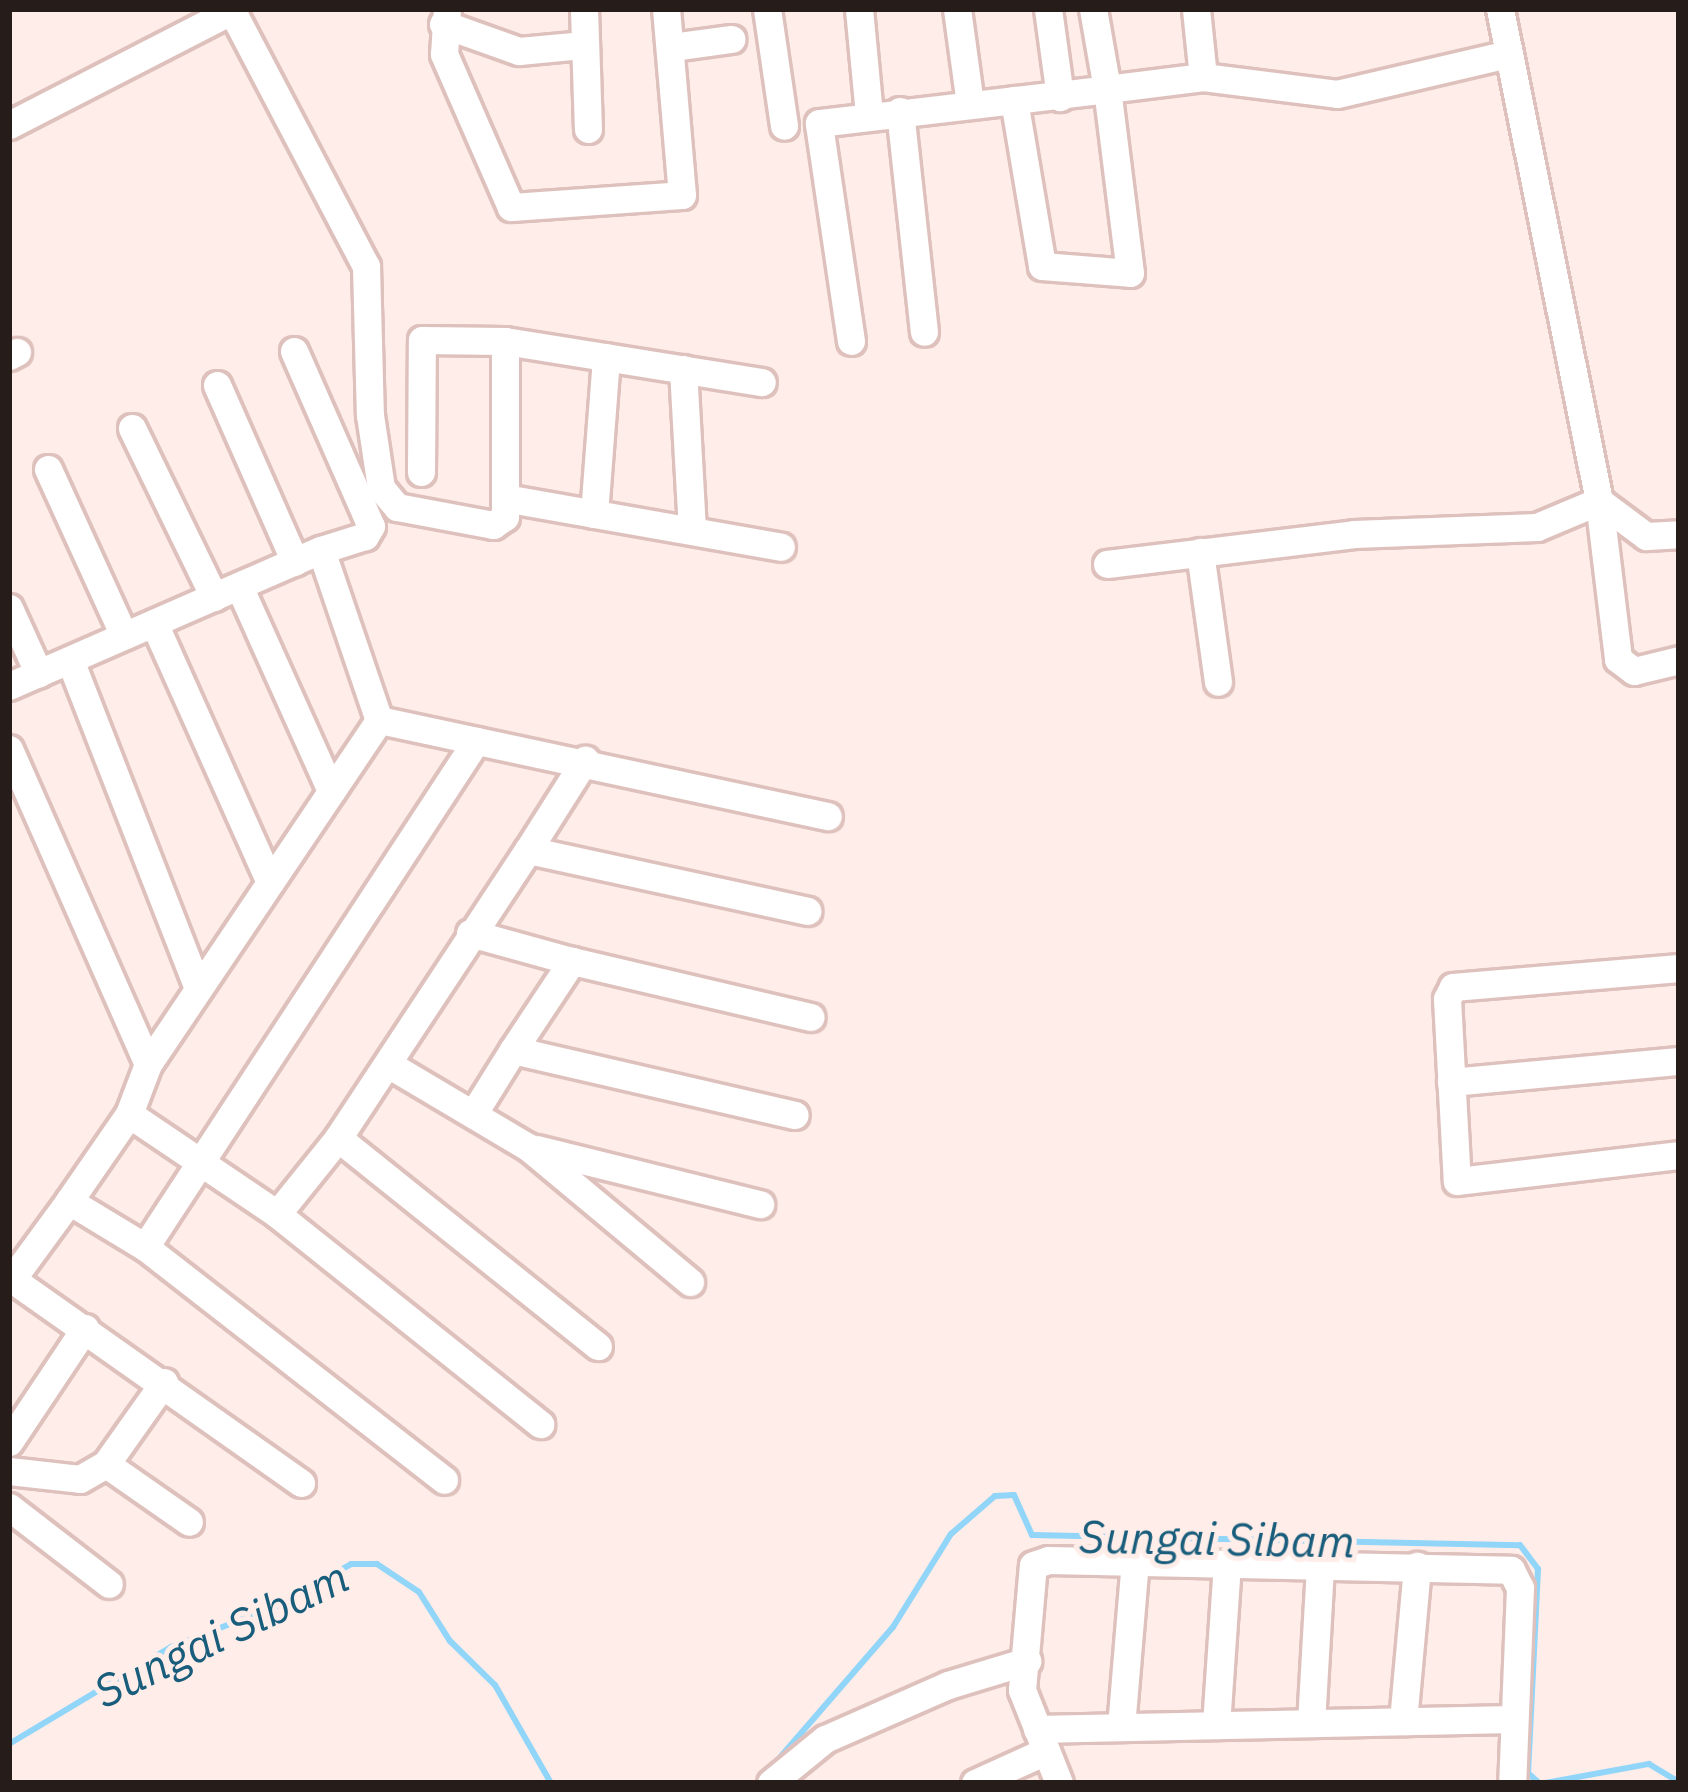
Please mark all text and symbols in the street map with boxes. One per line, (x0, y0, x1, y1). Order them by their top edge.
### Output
water label: Sungai Sibam (1078, 1510, 1356, 1568)
water label: Sungai Sibam (85, 1549, 357, 1719)

